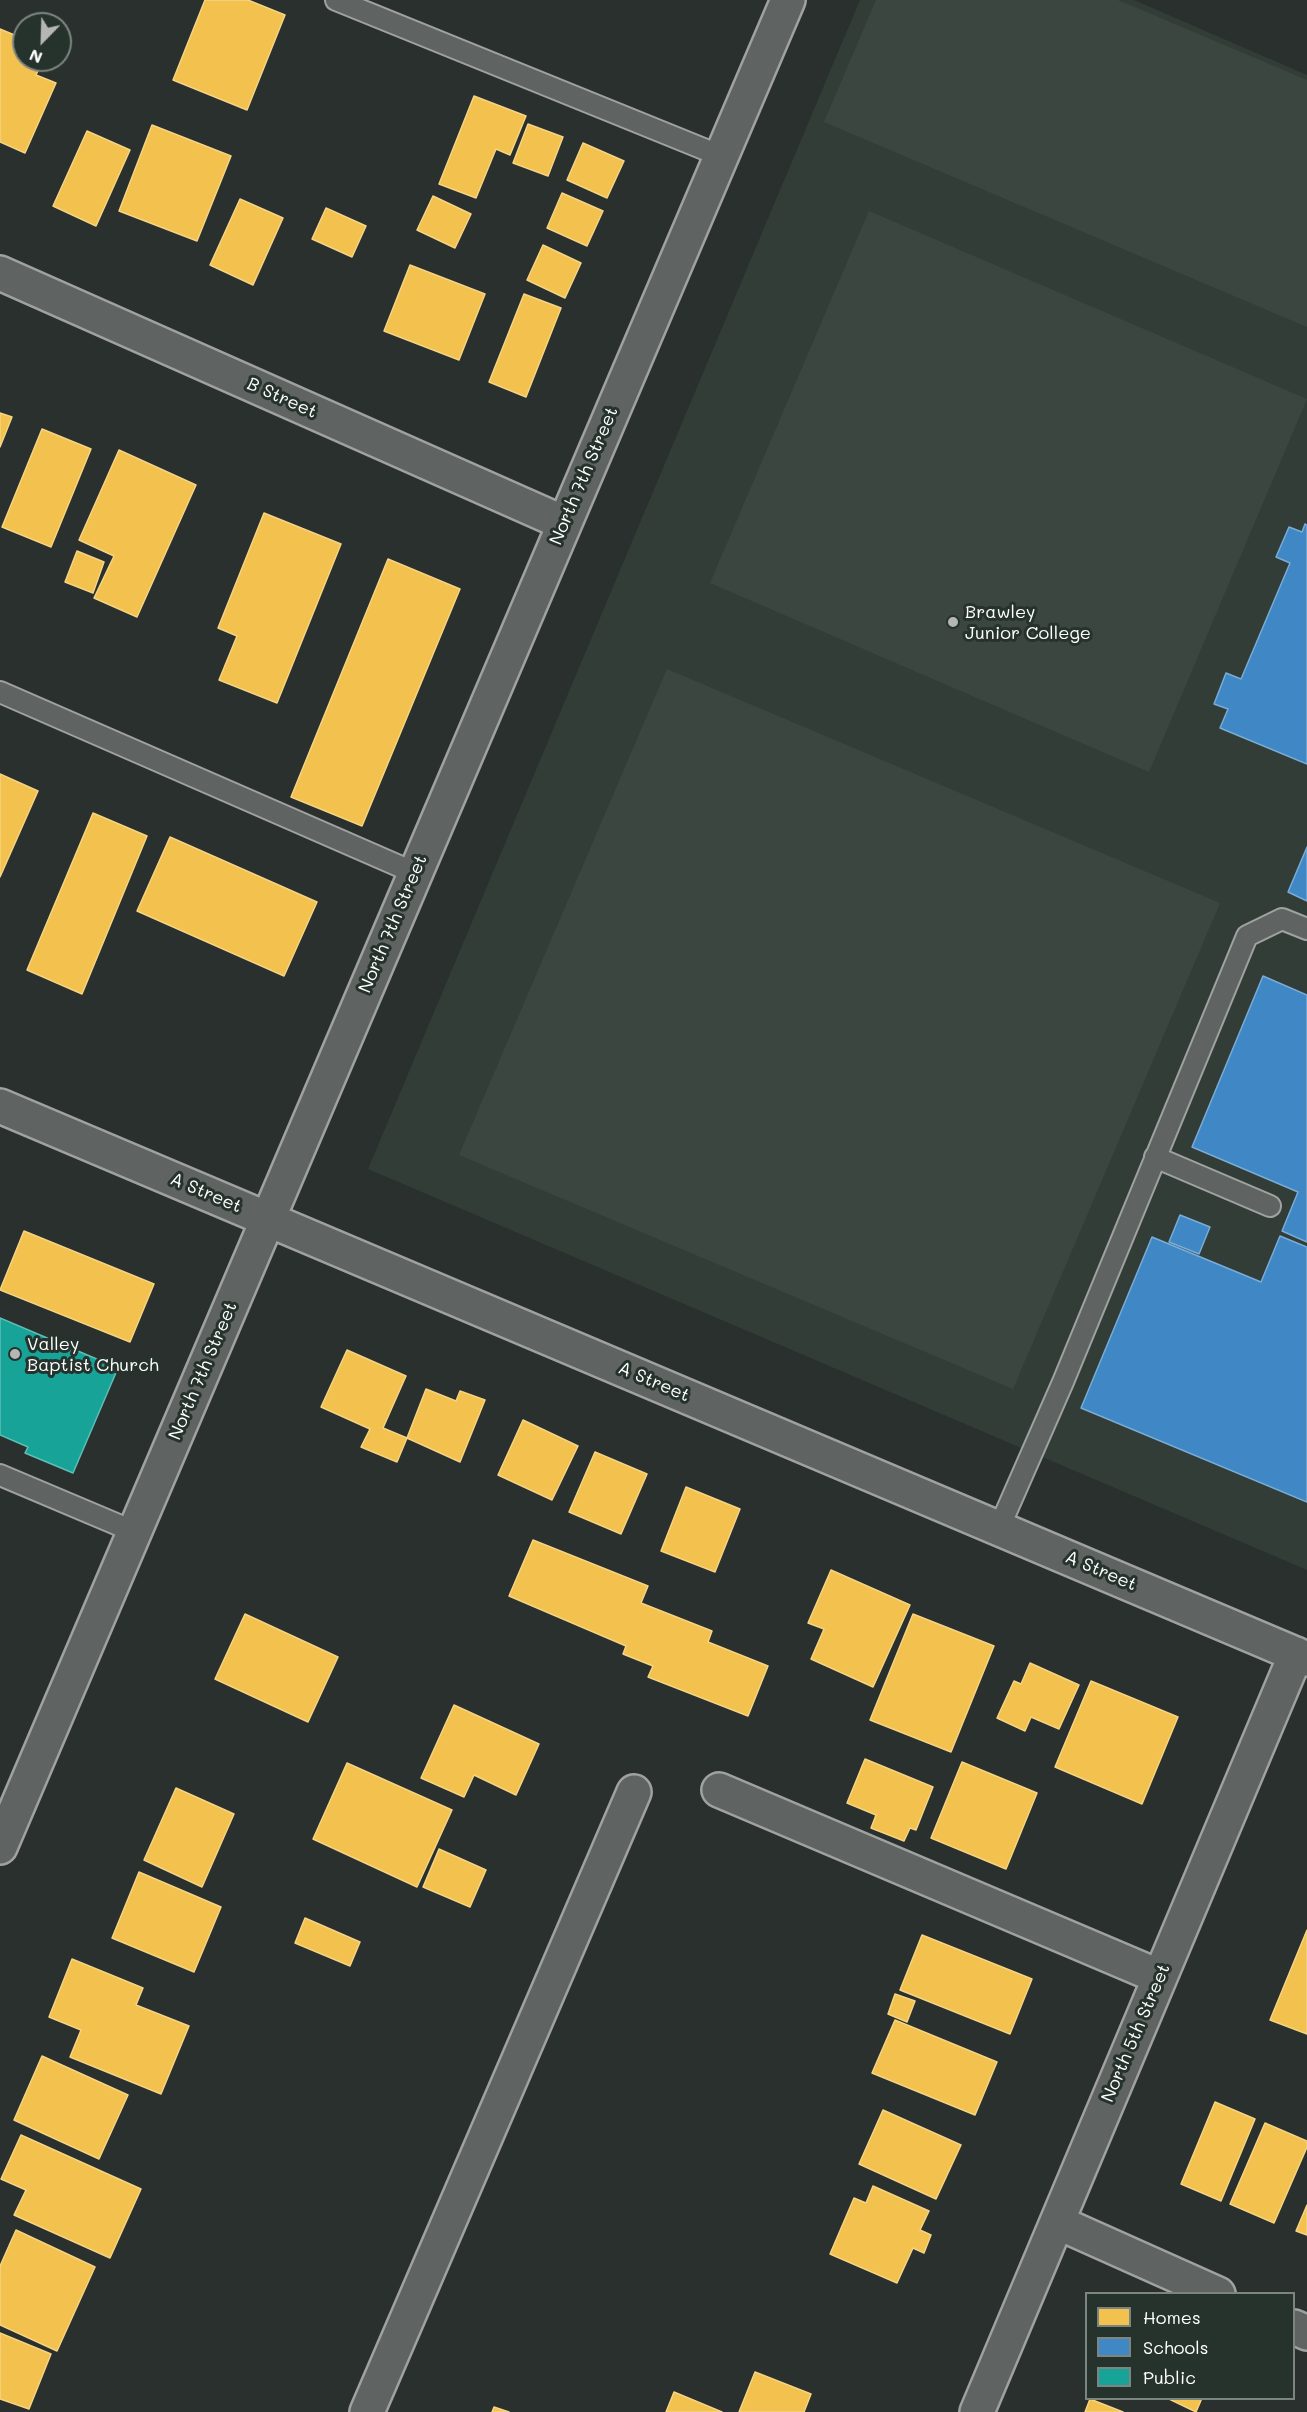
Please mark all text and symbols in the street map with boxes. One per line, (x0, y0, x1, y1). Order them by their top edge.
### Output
north arrow (12, 12, 72, 72)
text: N (26, 45, 45, 69)
street label: B Street (244, 373, 320, 423)
street label: North 7th Street (545, 404, 623, 548)
place label: Brawley Junior College (965, 601, 1091, 644)
marker: Brawley Junior College (946, 615, 960, 629)
street label: North 7th Street (354, 852, 432, 996)
street label: A Street (167, 1168, 245, 1218)
street label: North 7th Street (164, 1299, 242, 1443)
place label: Valley Baptist Church (27, 1333, 159, 1376)
marker: Valley Baptist Church (8, 1347, 22, 1361)
street label: A Street (615, 1357, 693, 1407)
street label: A Street (1062, 1546, 1140, 1596)
street label: North 5th Street (1097, 1960, 1175, 2106)
legend (1085, 2292, 1295, 2400)
text: Homes (1143, 2305, 1201, 2329)
text: Schools (1143, 2335, 1208, 2359)
text: Public (1143, 2365, 1196, 2389)

